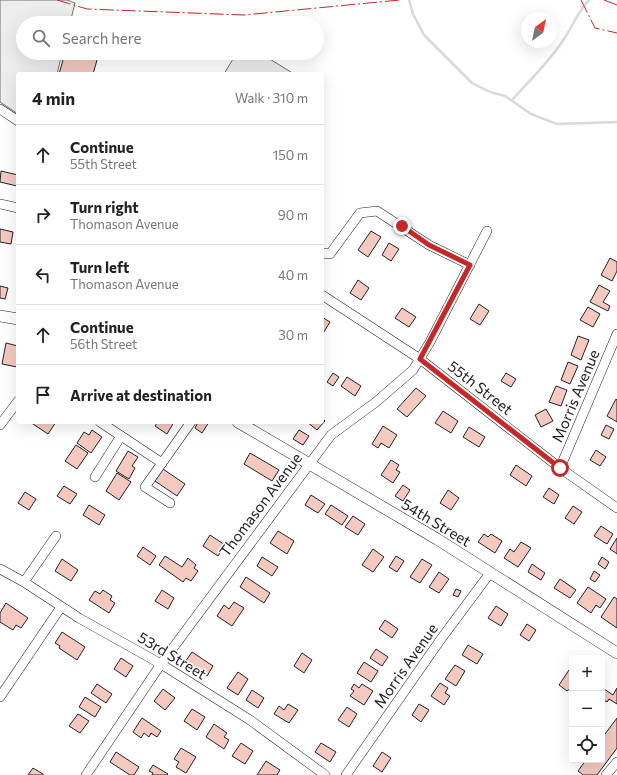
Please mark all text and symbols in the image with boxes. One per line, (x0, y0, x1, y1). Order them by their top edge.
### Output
north arrow (521, 12, 557, 48)
search box (16, 16, 324, 60)
icon: search (30, 27, 52, 49)
text: Search here (62, 29, 141, 47)
text: 4 min (32, 88, 75, 109)
text: Walk · 310 m (235, 90, 308, 106)
text: Continue (70, 138, 134, 156)
icon: ahead (32, 144, 54, 166)
text: 150 m (273, 147, 308, 163)
text: 55th Street (70, 156, 137, 172)
text: Turn right (70, 198, 139, 216)
icon: right (32, 204, 54, 226)
text: 90 m (278, 207, 308, 223)
text: Thomason Avenue (70, 216, 179, 232)
route end (393, 217, 411, 235)
text: Turn left (70, 258, 129, 276)
icon: left (32, 264, 54, 286)
text: 40 m (278, 267, 308, 283)
text: Thomason Avenue (70, 276, 179, 292)
text: Continue (70, 318, 134, 336)
icon: ahead (32, 324, 54, 346)
text: 30 m (278, 327, 308, 343)
text: 56th Street (70, 336, 137, 352)
street label: Morris Avenue (547, 347, 603, 445)
street label: 55th Street (445, 356, 517, 418)
icon: arrive (32, 384, 54, 406)
text: Arrive at destination (70, 386, 212, 404)
street label: Thomason Avenue (215, 449, 305, 560)
route start (551, 459, 569, 477)
street label: 54th Street (399, 494, 474, 550)
street label: Morris Avenue (369, 620, 441, 711)
street label: 53rd Street (135, 628, 210, 683)
map controls (569, 655, 605, 763)
button: + (569, 655, 605, 691)
button: − (569, 691, 605, 727)
button: locate (569, 727, 605, 763)

